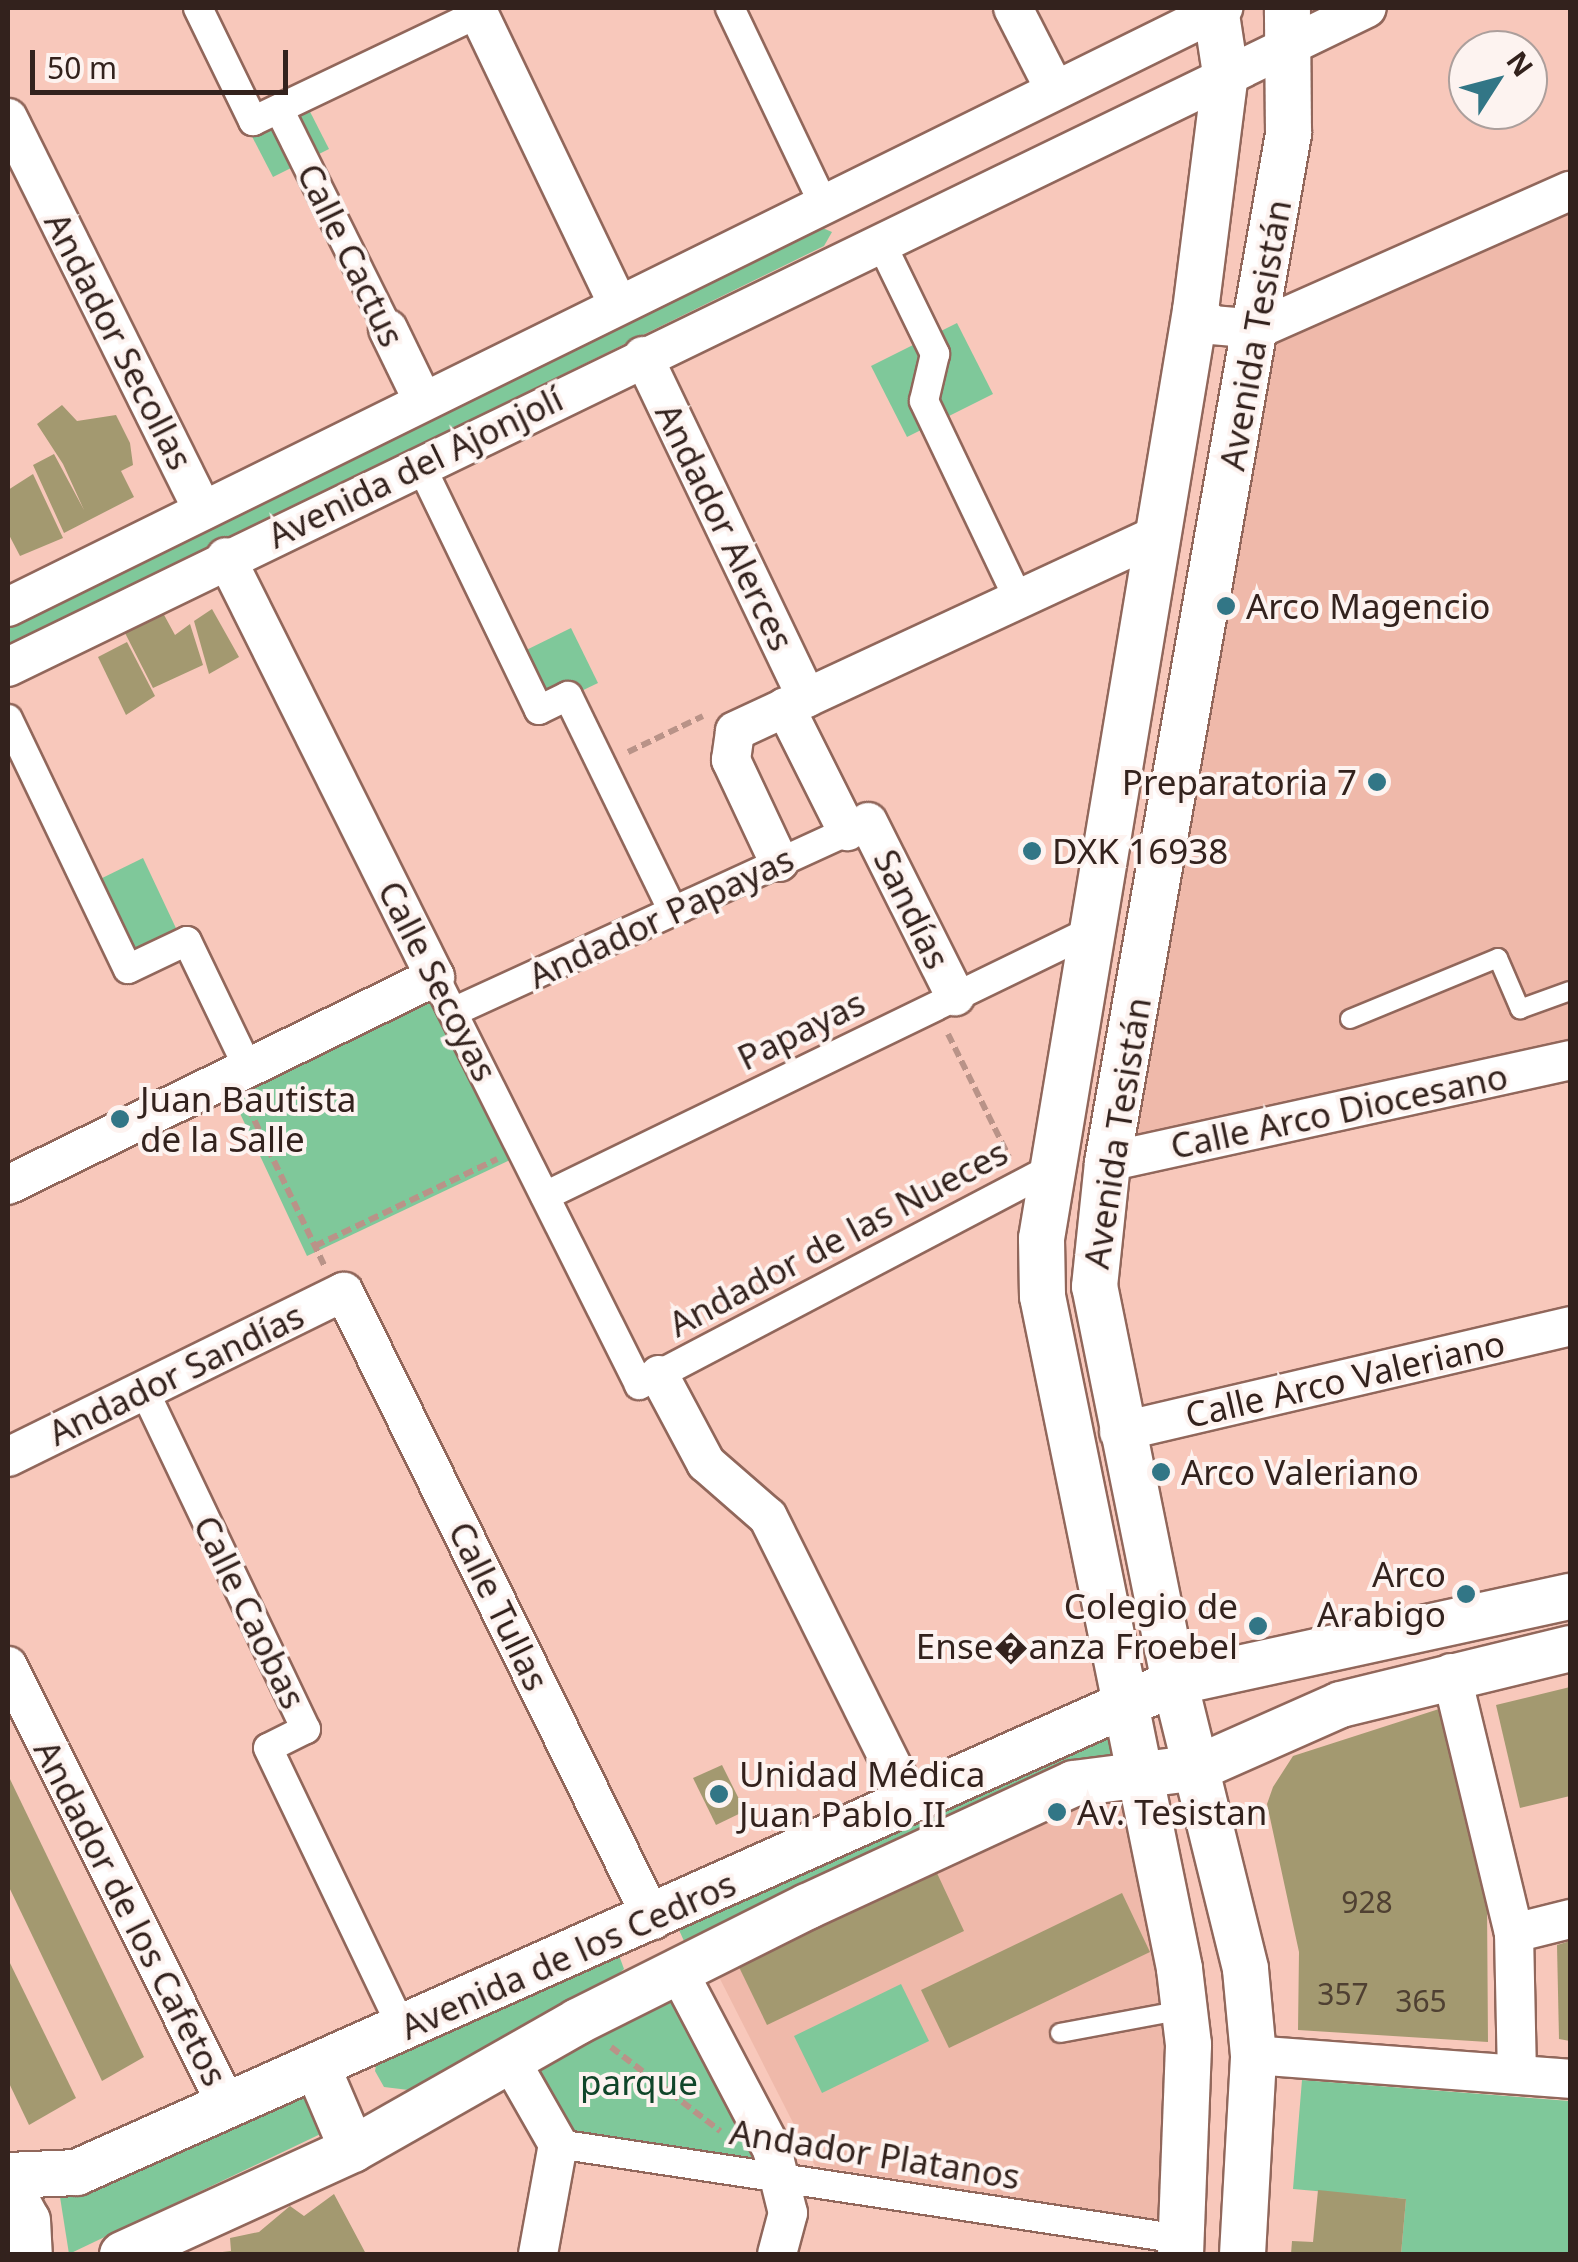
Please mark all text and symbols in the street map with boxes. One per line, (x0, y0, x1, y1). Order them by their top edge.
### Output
scale bar (35, 30, 292, 92)
north arrow (1448, 30, 1548, 130)
text: N (1499, 43, 1543, 84)
text: 50 m (47, 47, 117, 88)
street label: Calle Cactus (289, 157, 413, 353)
street label: Avenida Tesistán (1211, 196, 1299, 474)
street label: Andador Secollas (36, 205, 202, 477)
street label: Avenida del Ajonjolí (261, 377, 569, 557)
street label: Andador Alerces (647, 397, 803, 657)
place label: Arco Magencio (1246, 585, 1490, 627)
marker: Arco Magencio (1215, 595, 1237, 617)
place label: Preparatoria 7 (1122, 761, 1357, 803)
marker: Preparatoria 7 (1366, 771, 1388, 793)
place label: DXK 16938 (1052, 830, 1228, 872)
street label: Andador Papayas (522, 837, 800, 997)
marker: DXK 16938 (1021, 840, 1043, 862)
street label: Sandías (865, 843, 959, 975)
street label: Calle Secoyas (370, 874, 506, 1088)
street label: Papayas (731, 981, 871, 1079)
street label: Avenida Tesistán (1075, 994, 1159, 1272)
street label: Calle Arco Diocesano (1167, 1055, 1511, 1167)
place label: Juan Bautista de la Salle (140, 1078, 356, 1160)
marker: Juan Bautista de la Salle (109, 1108, 131, 1130)
street label: Andador de las Nueces (661, 1131, 1015, 1345)
street label: Andador Sandías (41, 1294, 311, 1454)
street label: Calle Arco Valeriano (1181, 1322, 1509, 1436)
place label: Arco Valeriano (1181, 1451, 1419, 1493)
marker: Arco Valeriano (1150, 1461, 1172, 1483)
street label: Calle Caobas (185, 1509, 315, 1715)
street label: Calle Tullas (440, 1515, 558, 1697)
place label: Arco Arabigo (1317, 1553, 1446, 1635)
marker: Arco Arabigo (1455, 1583, 1477, 1605)
place label: Colegio de Ense�anza Froebel (916, 1585, 1238, 1667)
marker: Colegio de Ense�anza Froebel (1247, 1615, 1269, 1637)
street label: Andador de los Cafetos (26, 1733, 236, 2093)
place label: Unidad Médica Juan Pablo II (739, 1753, 986, 1835)
marker: Unidad Médica Juan Pablo II (708, 1783, 730, 1805)
place label: Av. Tesistan (1077, 1791, 1267, 1833)
marker: Av. Tesistan (1046, 1801, 1068, 1823)
street label: Avenida de los Cedros (394, 1862, 742, 2048)
house number: 928 (1341, 1884, 1393, 1920)
house number: 357 (1317, 1976, 1369, 2012)
house number: 365 (1395, 1983, 1447, 2019)
park label: parque (580, 2061, 698, 2103)
street label: Andador Platanos (727, 2110, 1023, 2198)

